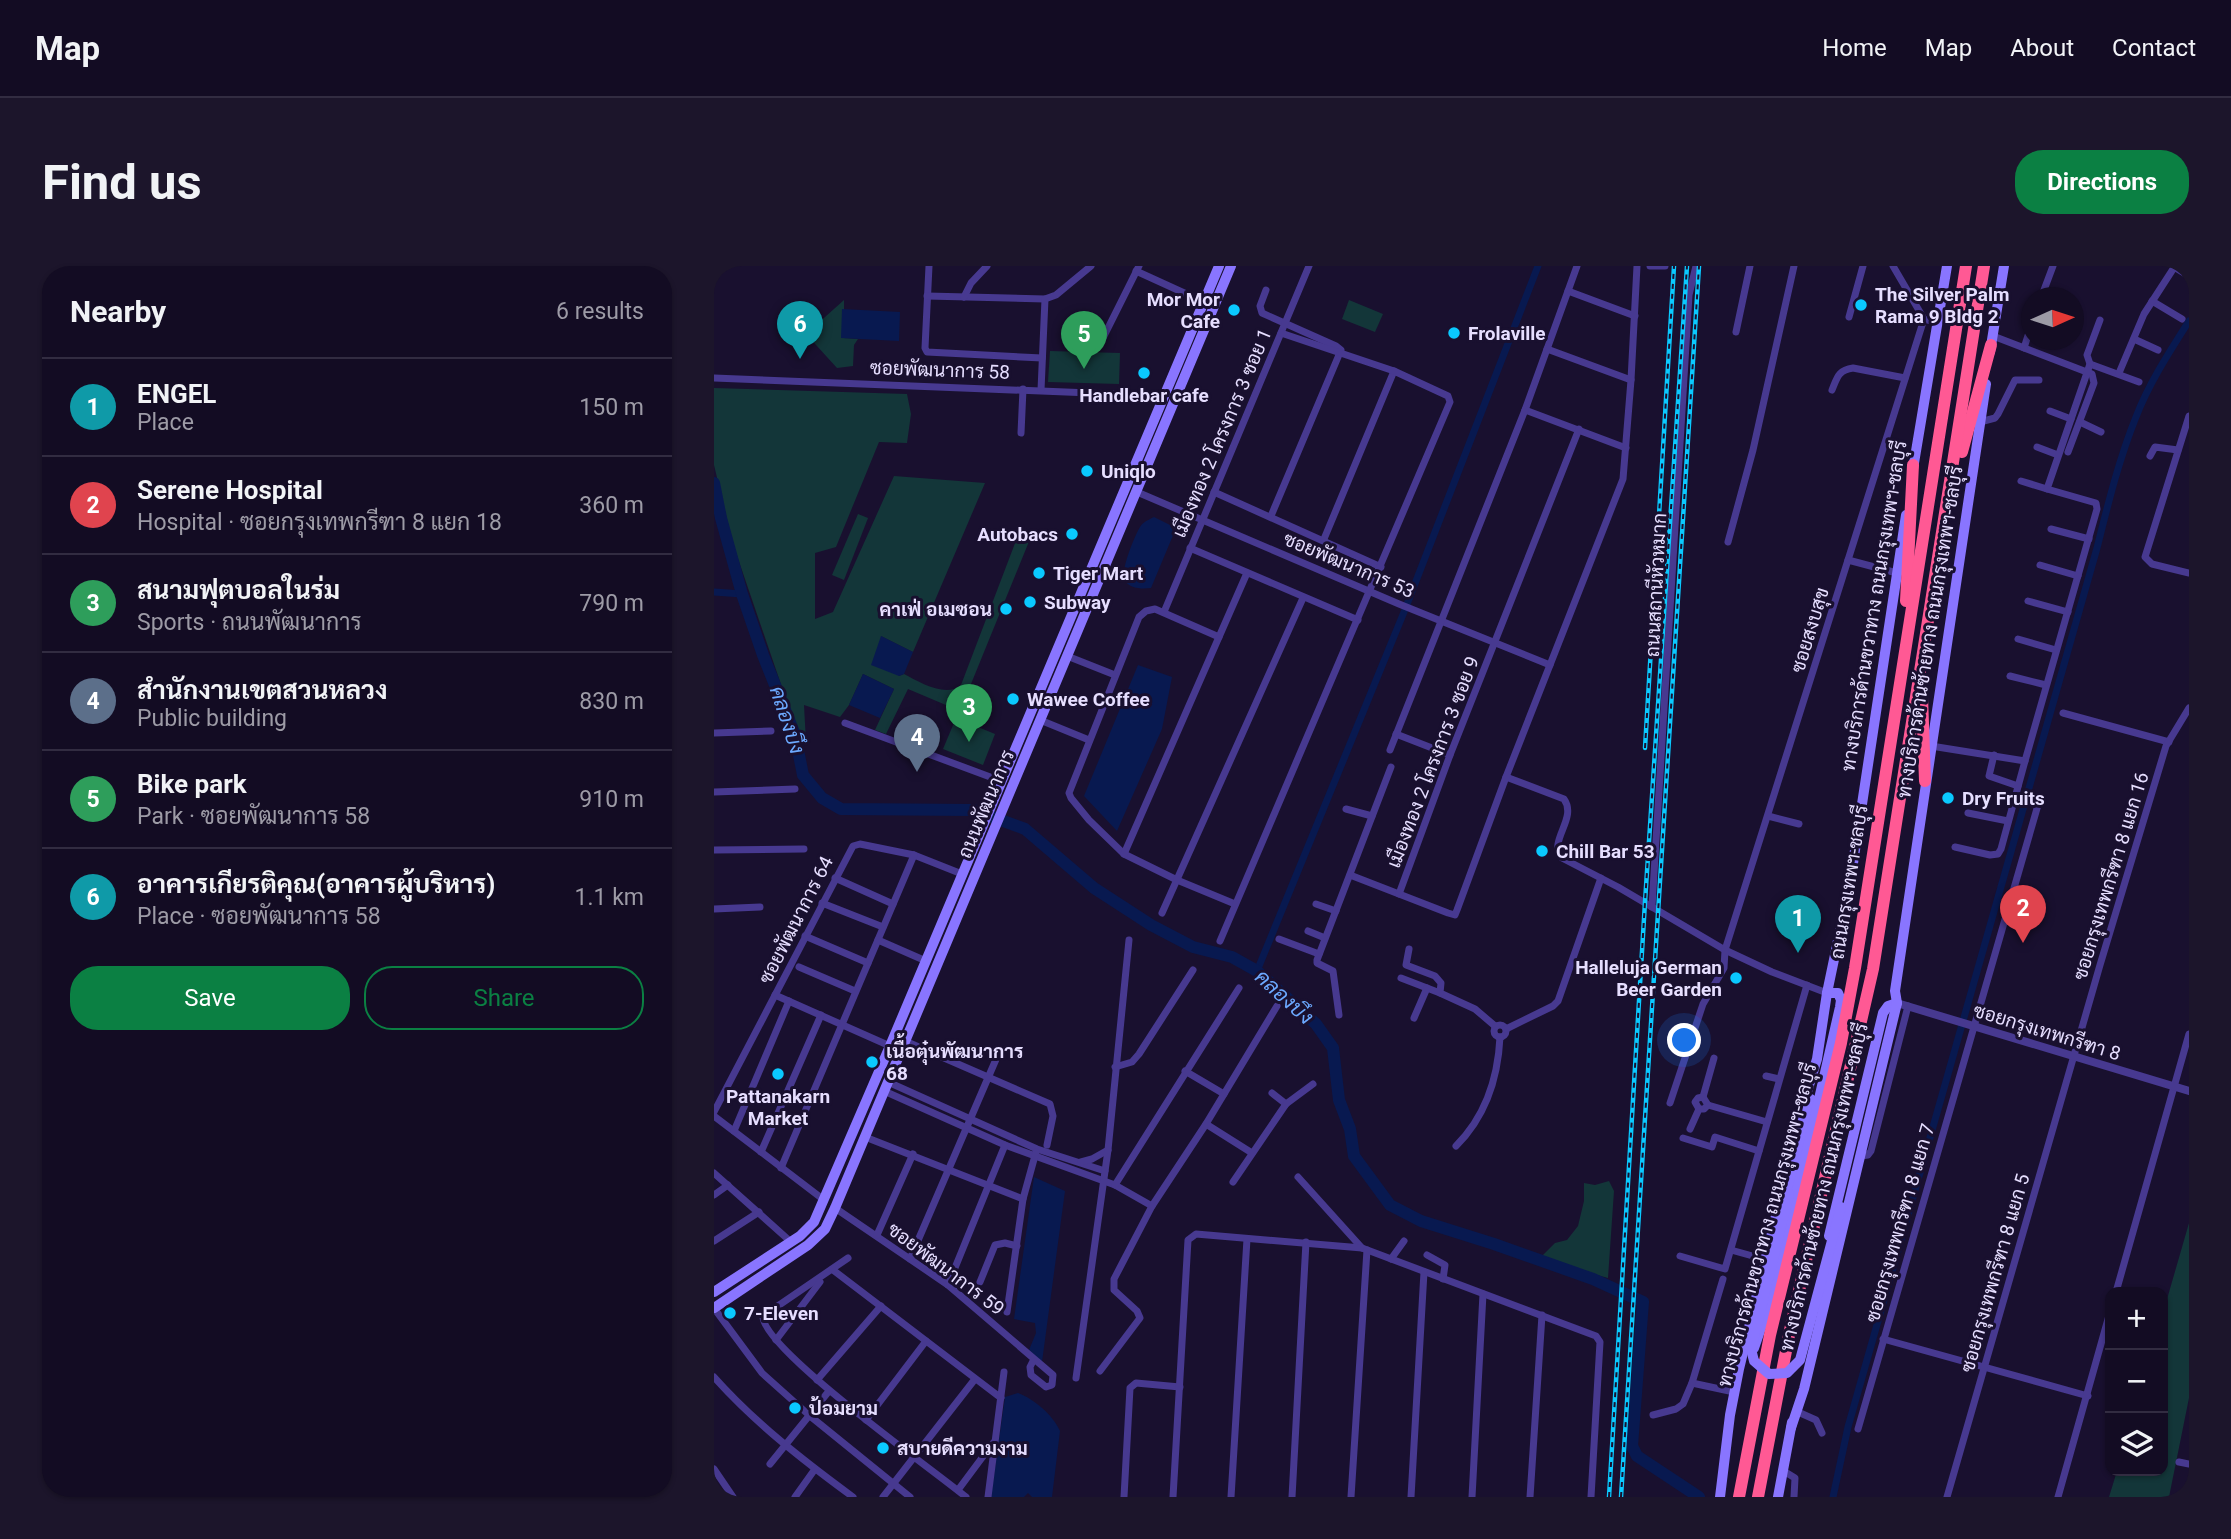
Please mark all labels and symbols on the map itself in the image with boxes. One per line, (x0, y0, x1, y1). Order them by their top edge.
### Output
place label: The Silver Palm Rama 9 Bldg 2 (1875, 283, 2009, 328)
north arrow (2021, 287, 2084, 350)
place label: Mor Mor Cafe (1147, 288, 1220, 333)
marker: The Silver Palm Rama 9 Bldg 2 (1853, 297, 1869, 313)
pin: 6 (777, 301, 823, 359)
marker: Mor Mor Cafe (1226, 302, 1242, 318)
pin: 5 (1061, 311, 1107, 369)
place label: Frolaville (1468, 322, 1546, 345)
street label: เมืองทอง 2 โครงการ 3 ซอย 1 (1167, 325, 1276, 541)
marker: Frolaville (1446, 325, 1462, 341)
street label: ซอยพัฒนาการ 58 (870, 356, 1010, 384)
marker: Handlebar cafe (1136, 365, 1152, 381)
place label: Handlebar cafe (1079, 384, 1209, 407)
street label: ทางบริการด้านขวาทาง ถนนกรุงเทพฯ-ชลบุรี (1835, 439, 1913, 773)
place label: Uniqlo (1101, 460, 1156, 483)
marker: Uniqlo (1079, 463, 1095, 479)
street label: ทางบริการด้านซ้ายทาง ถนนกรุงเทพฯ-ชลบุรี (1891, 464, 1969, 800)
street label: ถนนสถานีหัวหมาก (1640, 512, 1671, 658)
place label: Autobacs (977, 523, 1058, 546)
marker: Autobacs (1064, 526, 1080, 542)
street label: ซอยพัฒนาการ 53 (1280, 527, 1418, 603)
place label: Tiger Mart (1053, 562, 1144, 585)
marker: Tiger Mart (1031, 565, 1047, 581)
street label: ซอยสงบสุข (1786, 585, 1835, 676)
place label: Subway (1044, 591, 1111, 614)
marker: Subway (1022, 594, 1038, 610)
place label: คาเฟ่ อเมซอน (879, 598, 992, 621)
marker: คาเฟ่ อเมซอน (998, 601, 1014, 617)
street label: เมืองทอง 2 โครงการ 3 ซอย 9 (1381, 653, 1484, 871)
water label: คลองบึง (765, 683, 810, 757)
pin: 3 (946, 684, 992, 742)
place label: Wawee Coffee (1027, 688, 1150, 711)
marker: Wawee Coffee (1005, 691, 1021, 707)
pin: 4 (894, 714, 940, 772)
street label: ถนนพัฒนาการ (953, 746, 1019, 862)
street label: ซอยกรุงเทพกรีฑา 8 แยก 16 (2067, 769, 2155, 983)
place label: Dry Fruits (1962, 787, 2045, 810)
marker: Dry Fruits (1940, 790, 1956, 806)
street label: ถนนกรุงเทพฯ-ชลบุรี (1824, 803, 1874, 961)
place label: Chill Bar 53 (1556, 840, 1655, 863)
marker: Chill Bar 53 (1534, 843, 1550, 859)
street label: ซอยพัฒนาการ 64 (754, 852, 838, 988)
pin: 2 (2000, 885, 2046, 943)
pin: 1 (1775, 895, 1821, 953)
place label: Halleluja German Beer Garden (1575, 956, 1722, 1001)
water label: คลองบึง (1250, 964, 1319, 1029)
marker: Halleluja German Beer Garden (1728, 970, 1744, 986)
street label: ซอยกรุงเทพกรีฑา 8 (1970, 998, 2124, 1066)
street label: ทางบริการด้านซ้ายทาง ถนนกรุงเทพฯ-ชลบุรี (1774, 1020, 1874, 1354)
your location (1667, 1023, 1701, 1057)
place label: เนื้อตุ๋นพัฒนาการ 68 (886, 1033, 1023, 1085)
marker: เนื้อตุ๋นพัฒนาการ 68 (864, 1054, 880, 1070)
street label: ทางบริการด้านขวาทาง ถนนกรุงเทพฯ-ชลบุรี (1712, 1060, 1822, 1390)
marker: Pattanakarn Market (770, 1066, 786, 1082)
place label: Pattanakarn Market (726, 1085, 830, 1130)
street label: ซอยกรุงเทพกรีฑา 8 แยก 7 (1860, 1121, 1940, 1325)
street label: ซอยกรุงเทพกรีฑา 8 แยก 5 (1955, 1171, 2035, 1375)
street label: ซอยพัฒนาการ 59 (883, 1218, 1009, 1320)
place label: 7-Eleven (744, 1302, 819, 1325)
marker: 7-Eleven (722, 1305, 738, 1321)
place label: ป้อมยาม (809, 1396, 878, 1420)
marker: ป้อมยาม (787, 1400, 803, 1416)
place label: สบายดีความงาม (897, 1436, 1028, 1460)
marker: สบายดีความงาม (875, 1440, 891, 1456)

